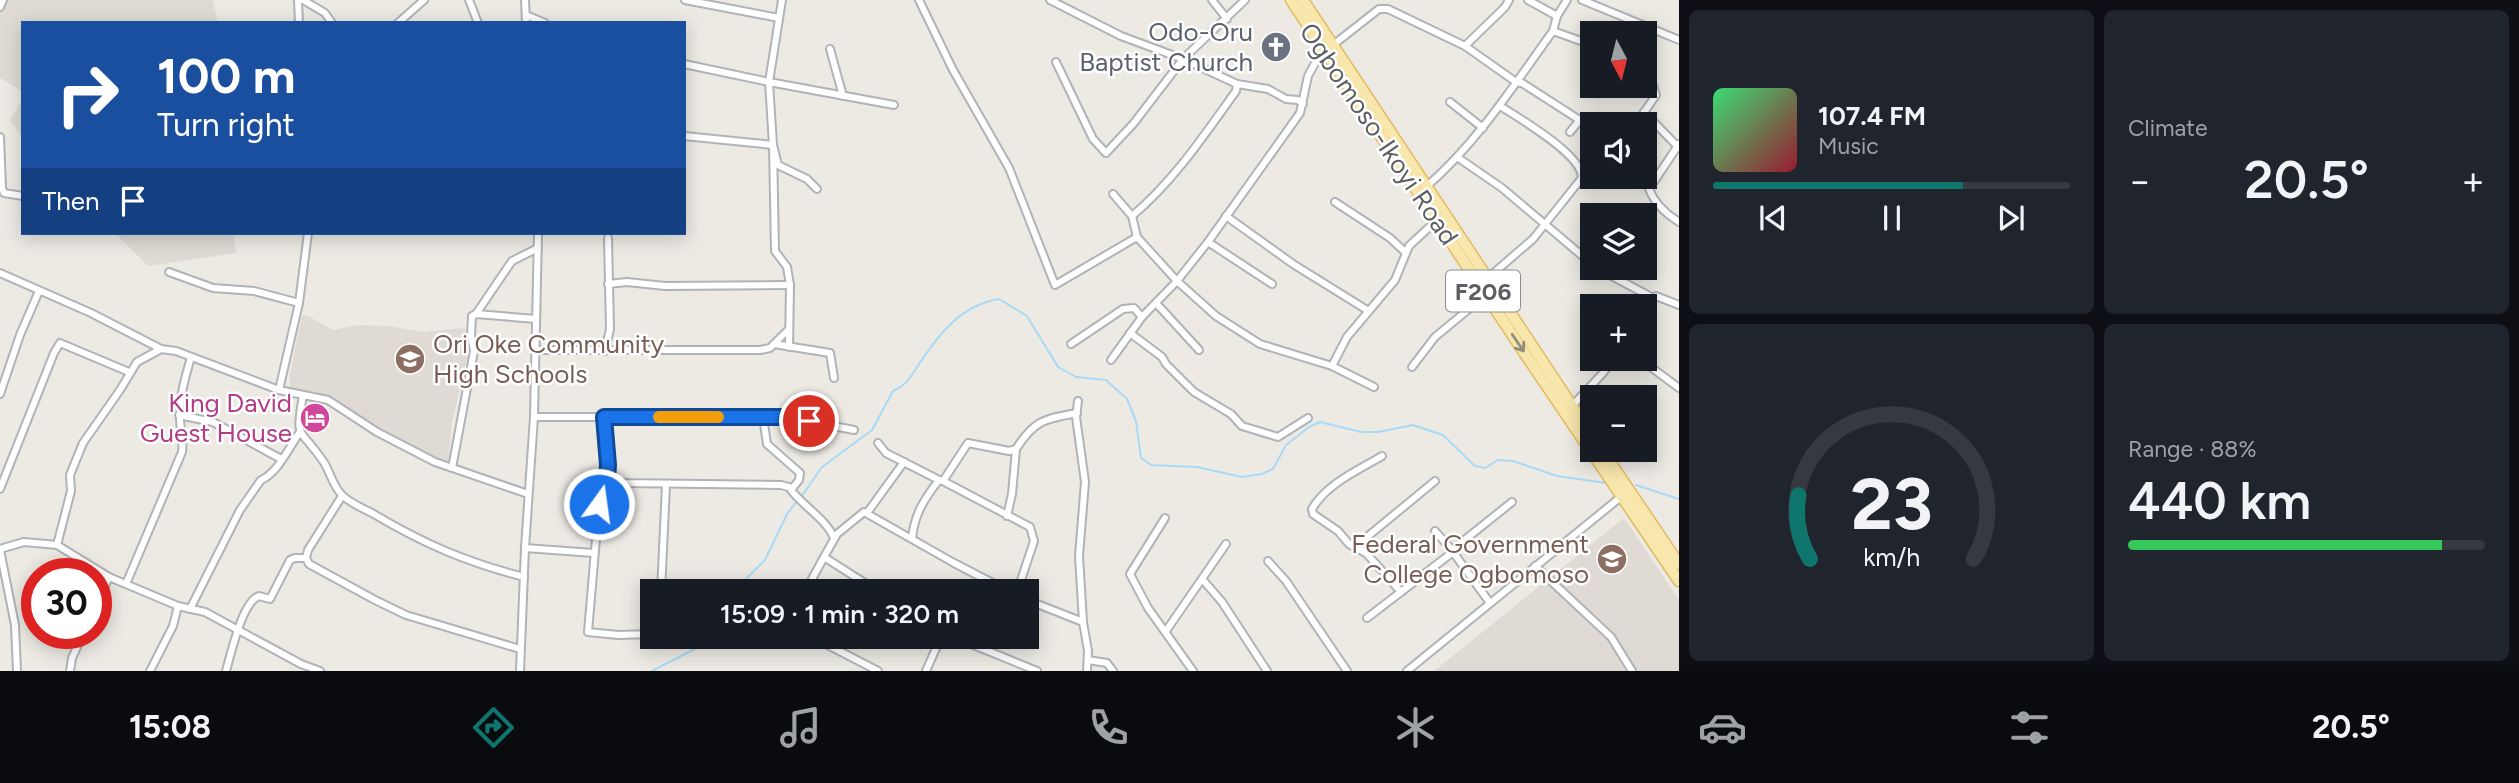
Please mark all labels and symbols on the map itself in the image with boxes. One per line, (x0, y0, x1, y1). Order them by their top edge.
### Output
place label: Odo-Oru Baptist Church (1079, 16, 1253, 78)
street label: Ogbomoso-Ikoyi Road (1293, 17, 1465, 251)
north arrow (1580, 21, 1657, 98)
church icon: Odo-Oru Baptist Church (1259, 30, 1293, 64)
road number: F206 (1446, 270, 1520, 312)
place label: Ori Oke Community High Schools (433, 328, 664, 390)
one-way arrow (1511, 333, 1525, 352)
school or university icon: Ori Oke Community High Schools (393, 342, 427, 376)
place label: King David Guest House (140, 387, 292, 449)
pin (779, 391, 839, 451)
hotel icon: King David Guest House (298, 401, 332, 435)
position arrow (562, 467, 636, 541)
place label: Federal Government College Ogbomoso (1351, 528, 1589, 590)
school or university icon: Federal Government College Ogbomoso (1595, 542, 1629, 576)
speed limit sign: 30 (21, 558, 112, 649)

